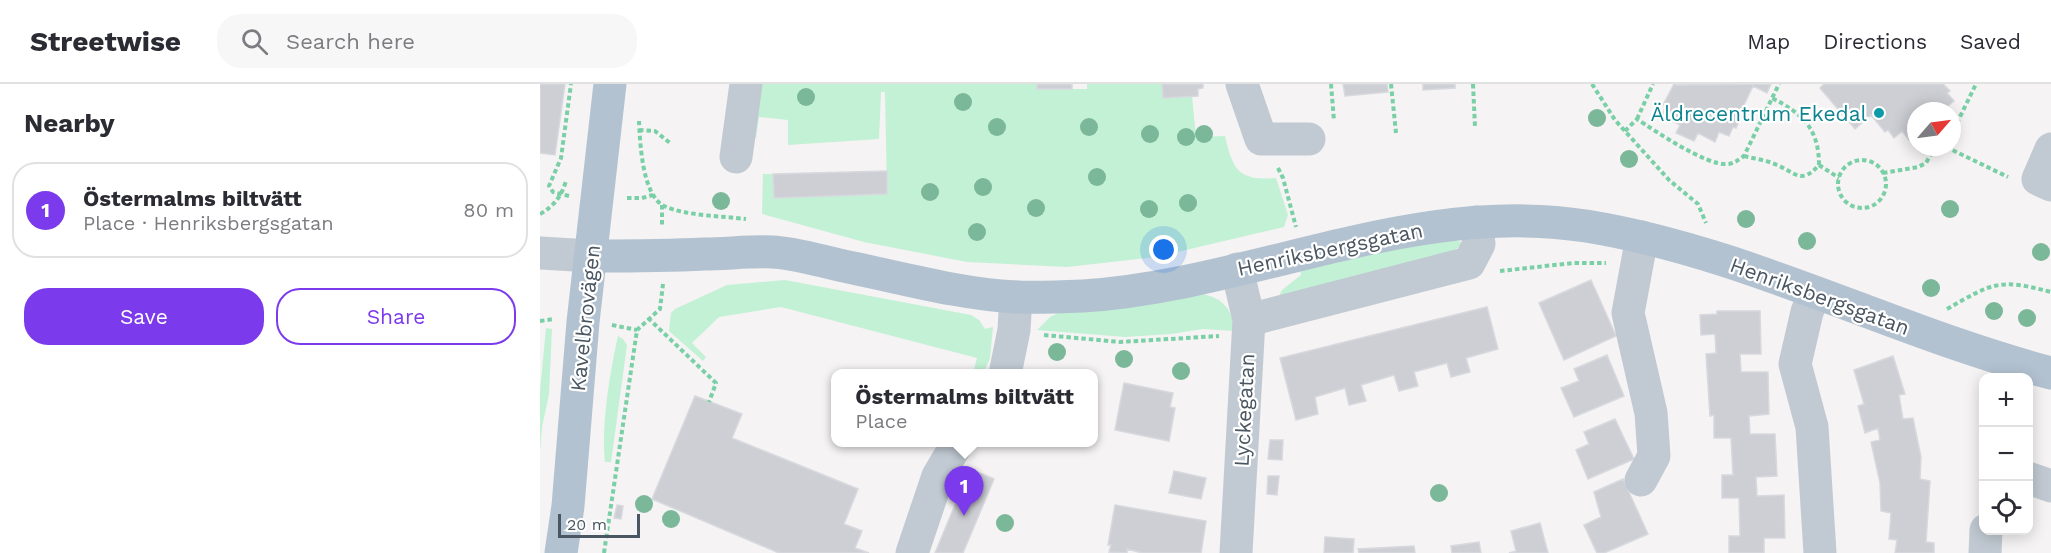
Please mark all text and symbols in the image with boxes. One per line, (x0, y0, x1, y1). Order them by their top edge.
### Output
search box (217, 14, 637, 68)
text: Streetwise (30, 25, 181, 58)
icon: search (238, 25, 271, 58)
text: Search here (286, 29, 415, 54)
text: Map (1747, 29, 1790, 54)
text: Directions (1823, 29, 1927, 54)
text: Saved (1960, 29, 2021, 54)
place label: Äldrecentrum Ekedal (1650, 101, 1868, 126)
north arrow (1907, 102, 1961, 156)
marker: Äldrecentrum Ekedal (1872, 106, 1886, 120)
text: Nearby (24, 108, 115, 138)
text: Östermalms biltvätt (83, 186, 302, 211)
text: 1 (41, 198, 50, 222)
text: 80 m (463, 198, 514, 222)
text: Place · Henriksbergsgatan (83, 211, 334, 235)
street label: Henriksbergsgatan (1235, 217, 1425, 281)
your location (1149, 235, 1178, 264)
street label: Kavelbrovägen (565, 243, 605, 393)
street label: Henriksbergsgatan (1727, 252, 1913, 340)
button: Save (24, 288, 264, 345)
button: Share (276, 288, 516, 345)
street label: Lyckegatan (1229, 353, 1259, 467)
popup (831, 369, 1098, 447)
map controls (1979, 373, 2033, 535)
button: + (1979, 373, 2033, 427)
text: Östermalms biltvätt (855, 384, 1074, 409)
text: Place (855, 409, 908, 433)
button: − (1979, 427, 2033, 481)
pin: 1 (944, 466, 984, 516)
button: locate (1979, 481, 2033, 535)
scale bar (558, 511, 640, 538)
text: 20 m (567, 515, 607, 534)

